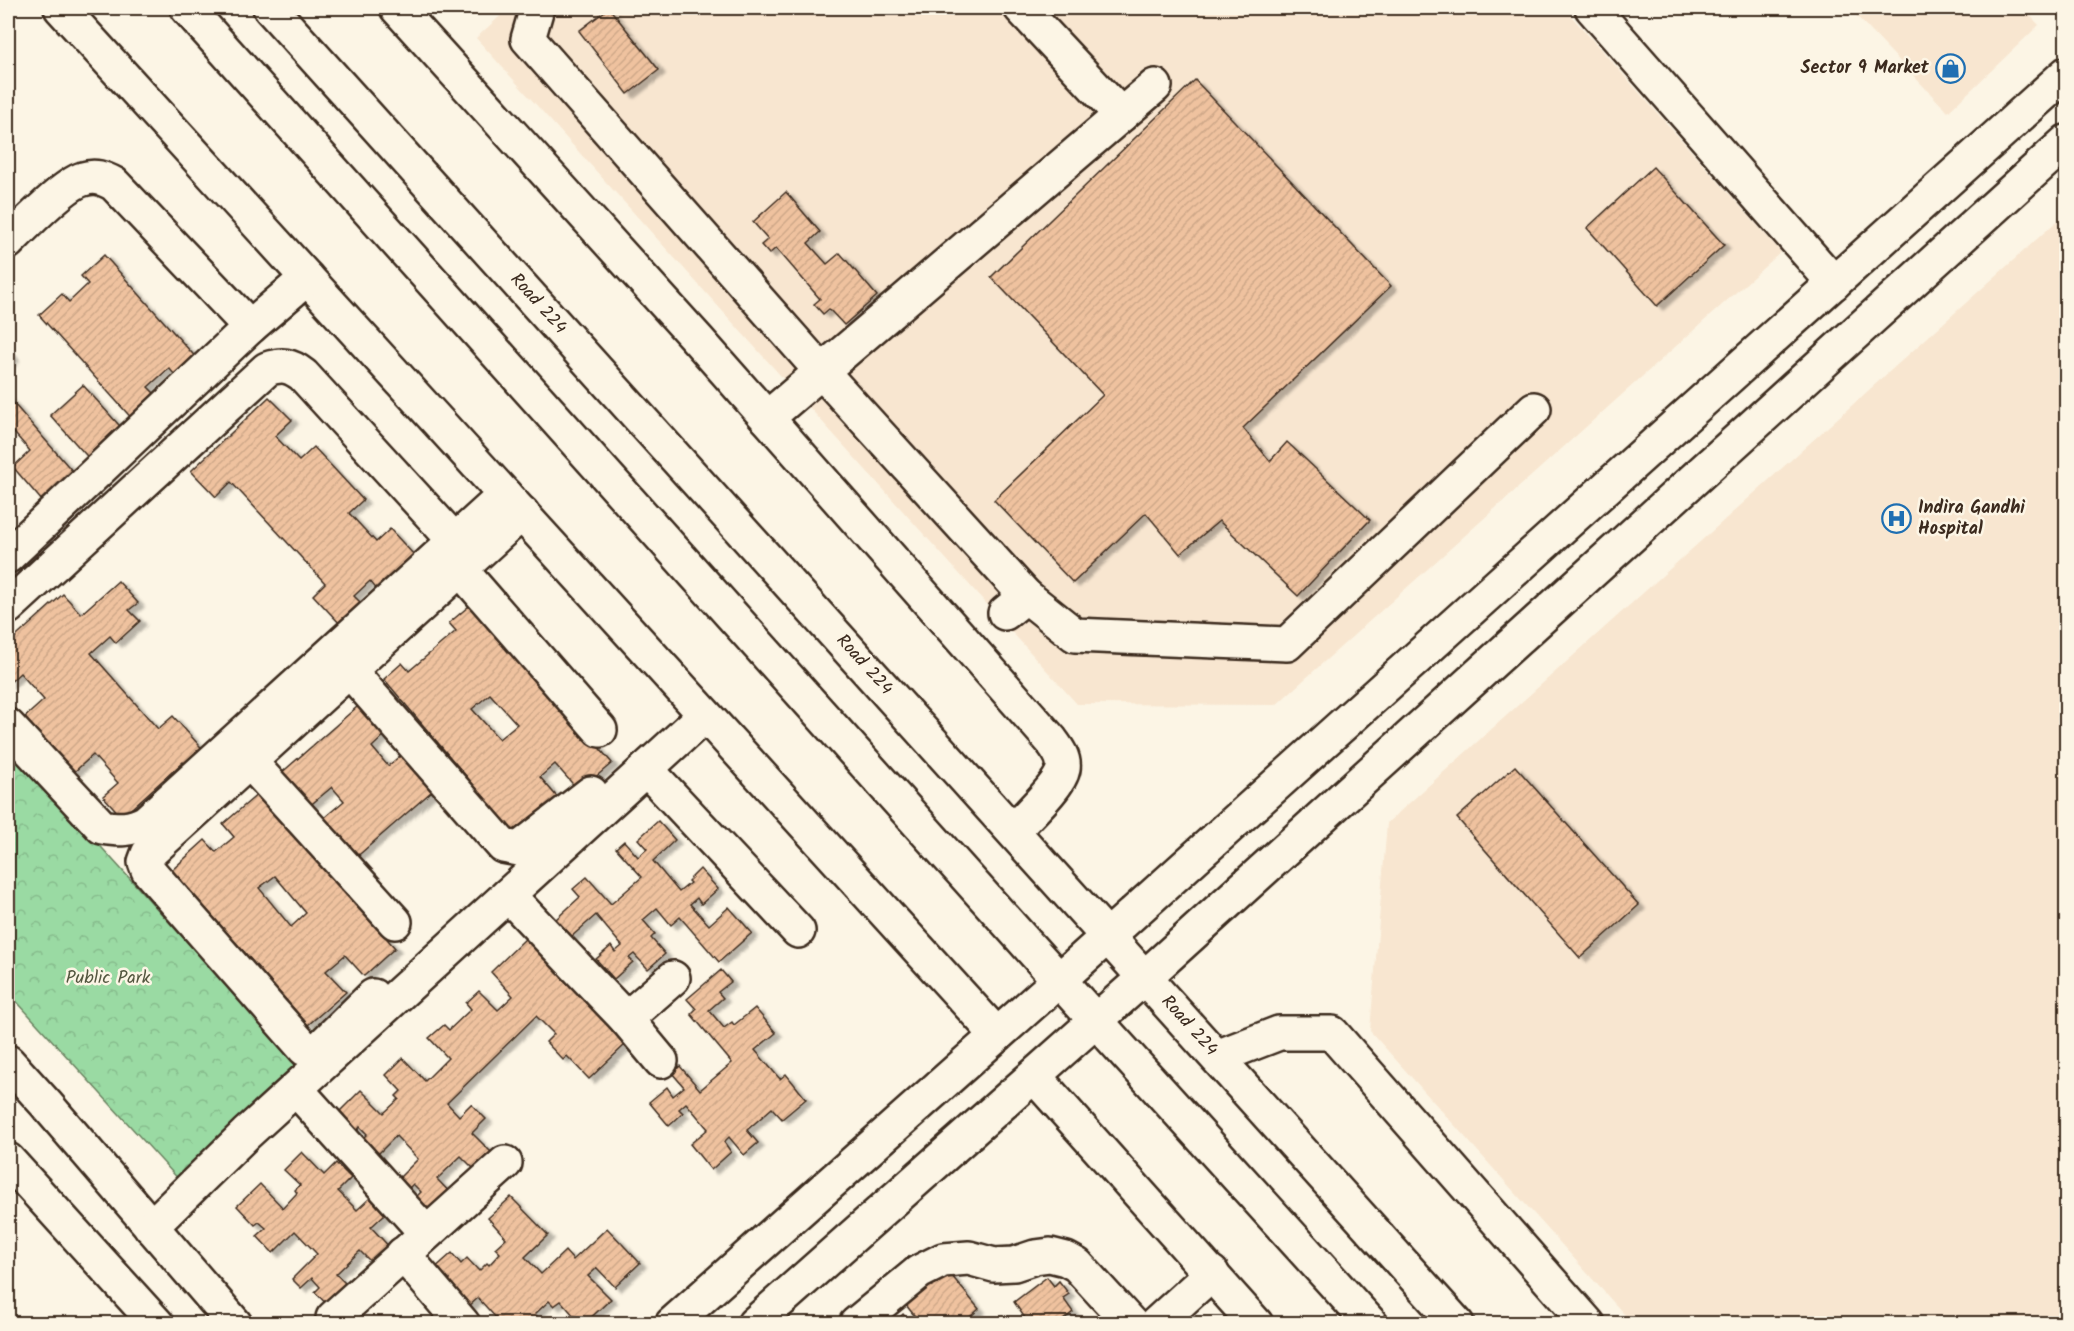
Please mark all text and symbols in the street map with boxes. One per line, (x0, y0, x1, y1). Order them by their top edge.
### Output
shop icon: Sector 9 Market (1934, 52, 1966, 84)
place label: Sector 9 Market (1801, 54, 1930, 83)
street label: Road 224 (502, 267, 574, 341)
place label: Indira Gandhi Hospital (1918, 494, 2025, 544)
hospital icon: Indira Gandhi Hospital (1881, 502, 1913, 534)
street label: Road 224 (828, 628, 900, 702)
park label: Public Park (66, 964, 151, 993)
street label: Road 224 (1153, 989, 1225, 1063)

